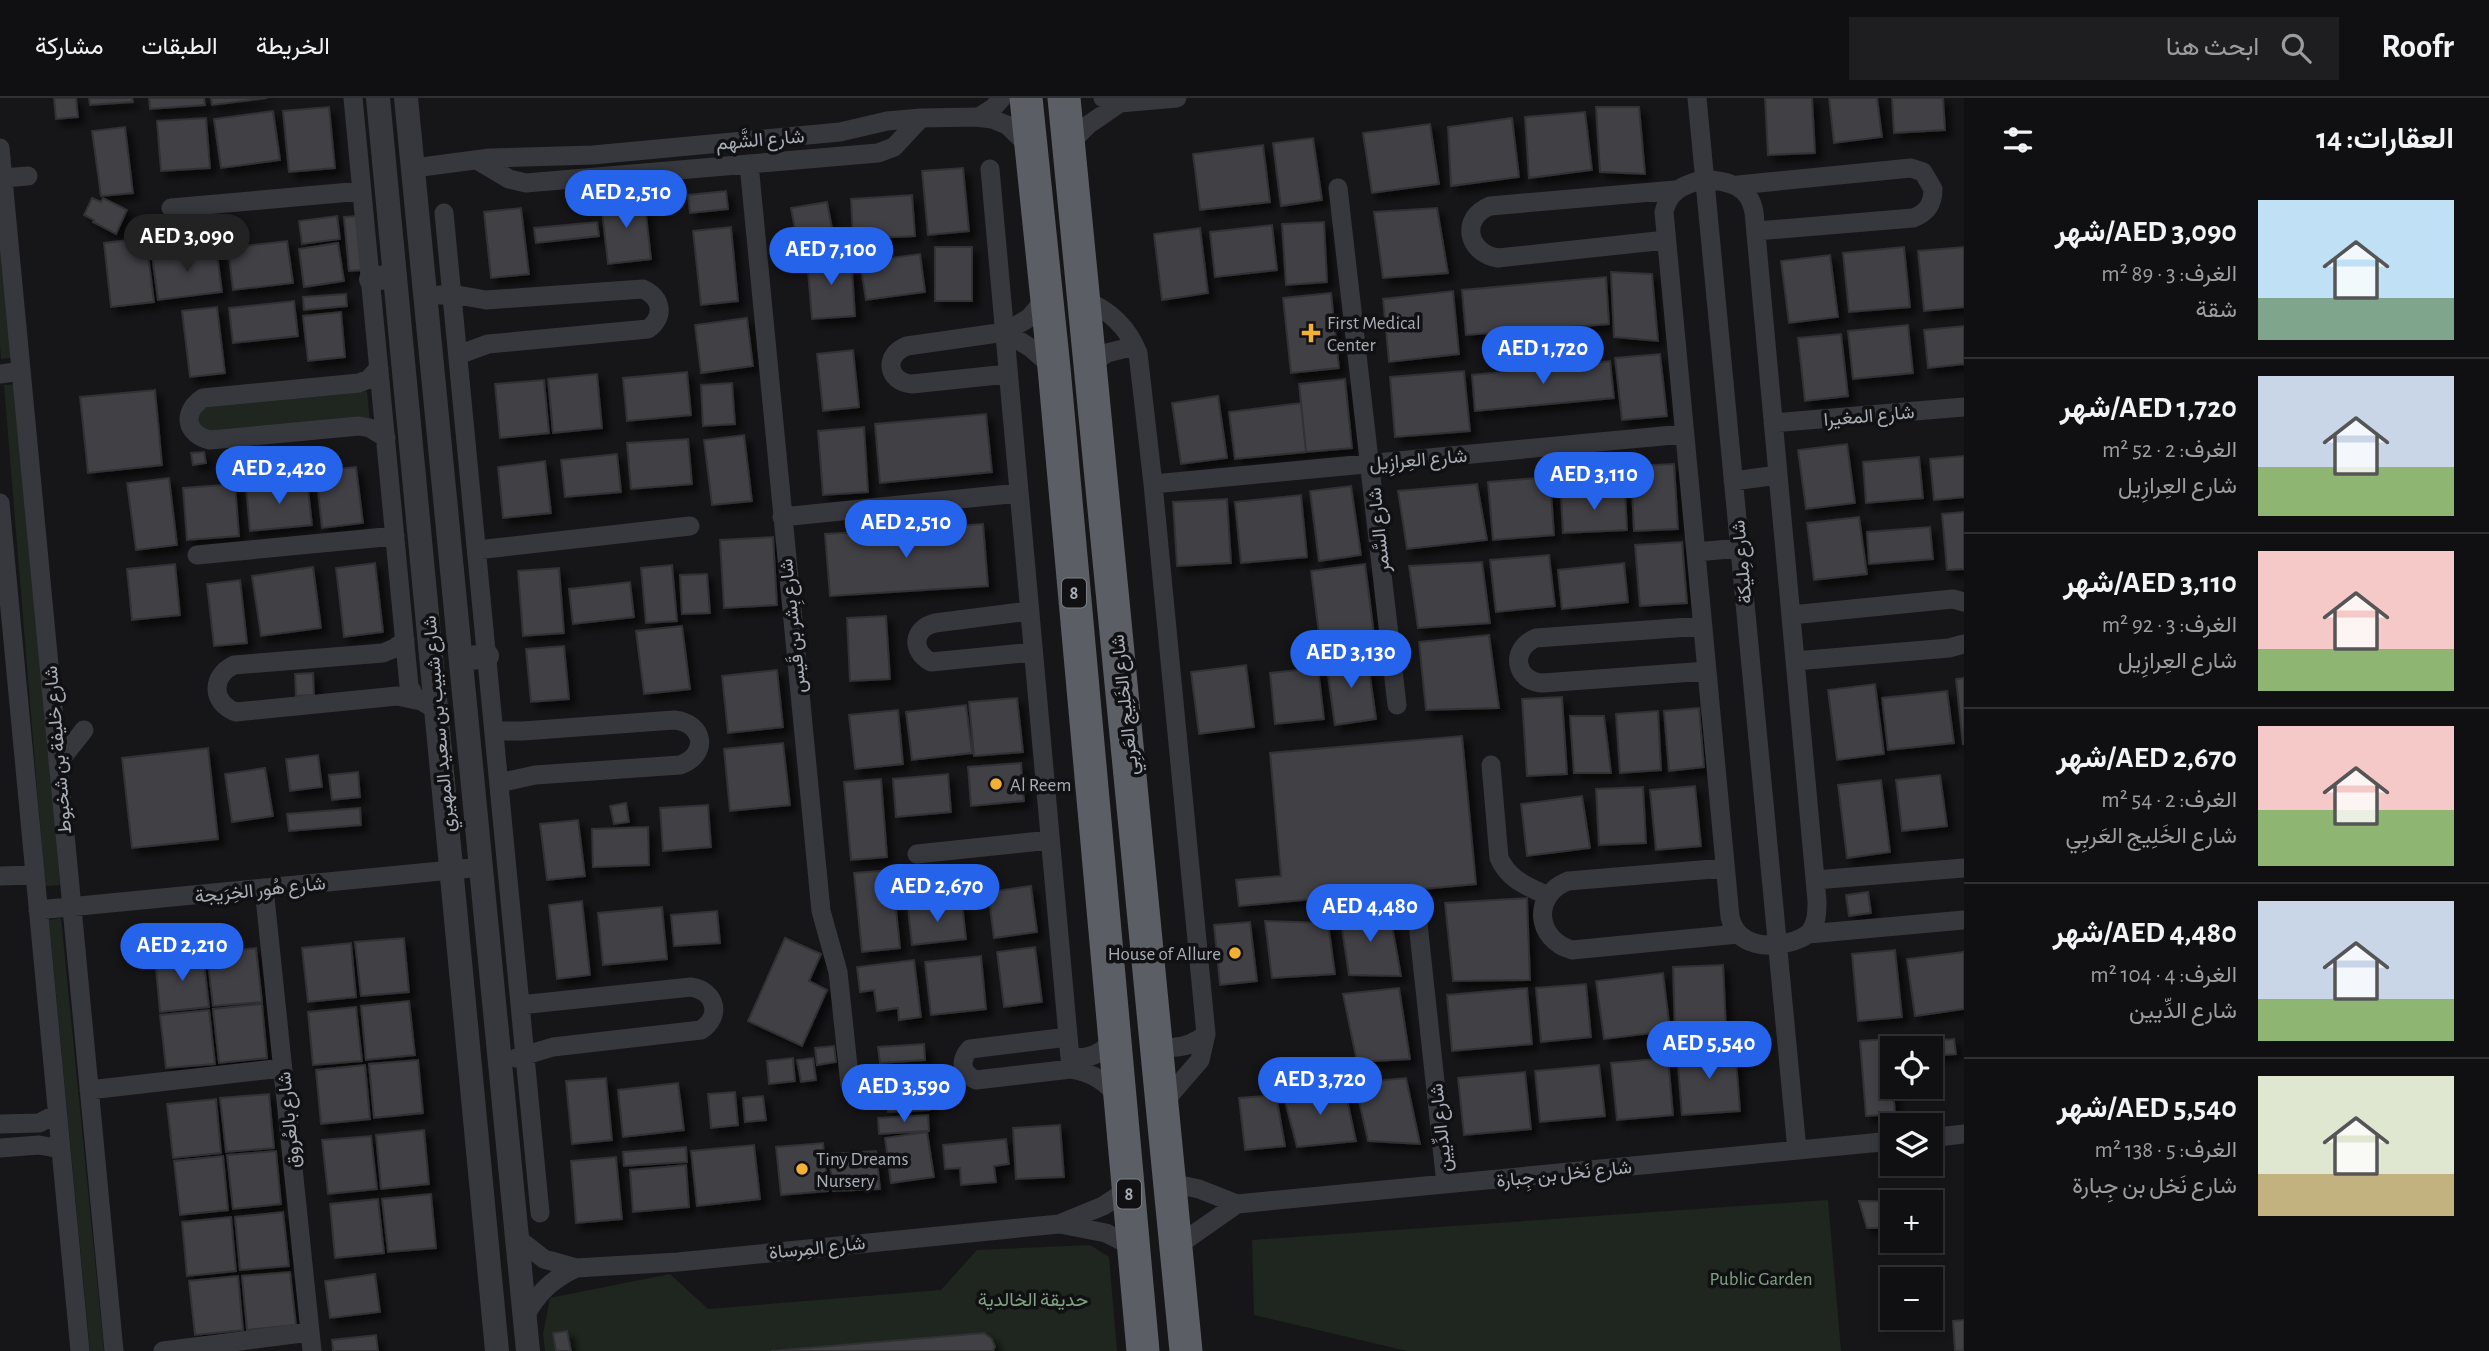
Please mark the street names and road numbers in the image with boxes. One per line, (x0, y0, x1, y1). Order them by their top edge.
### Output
street label: شارع الشَّهم (715, 123, 805, 156)
street label: شارع المغيرا (1823, 403, 1915, 432)
street label: شارع العِرازِيل (1368, 447, 1468, 479)
street label: شارع السَّمر (1366, 486, 1396, 574)
street label: شارع مِليكة (1729, 519, 1758, 605)
street label: شارع بِشر بن قَيس (774, 557, 814, 694)
road number: 8 (1062, 578, 1086, 607)
street label: شارع شبيب بن سعيد المهيري (421, 614, 463, 833)
street label: شارع الخَلِيج العَربِي (1107, 633, 1147, 776)
street label: شارع خليفة بن شخبوط (42, 665, 77, 835)
street label: شارع هُور الخِرَيجة (194, 874, 327, 909)
street label: شارع بالعُروق (275, 1070, 306, 1169)
street label: شارع الدِّيين (1425, 1082, 1458, 1173)
street label: شارع نَخل بن جِبارة (1495, 1158, 1633, 1195)
road number: 8 (1117, 1180, 1141, 1209)
street label: شارع المِرساة (768, 1234, 867, 1265)

